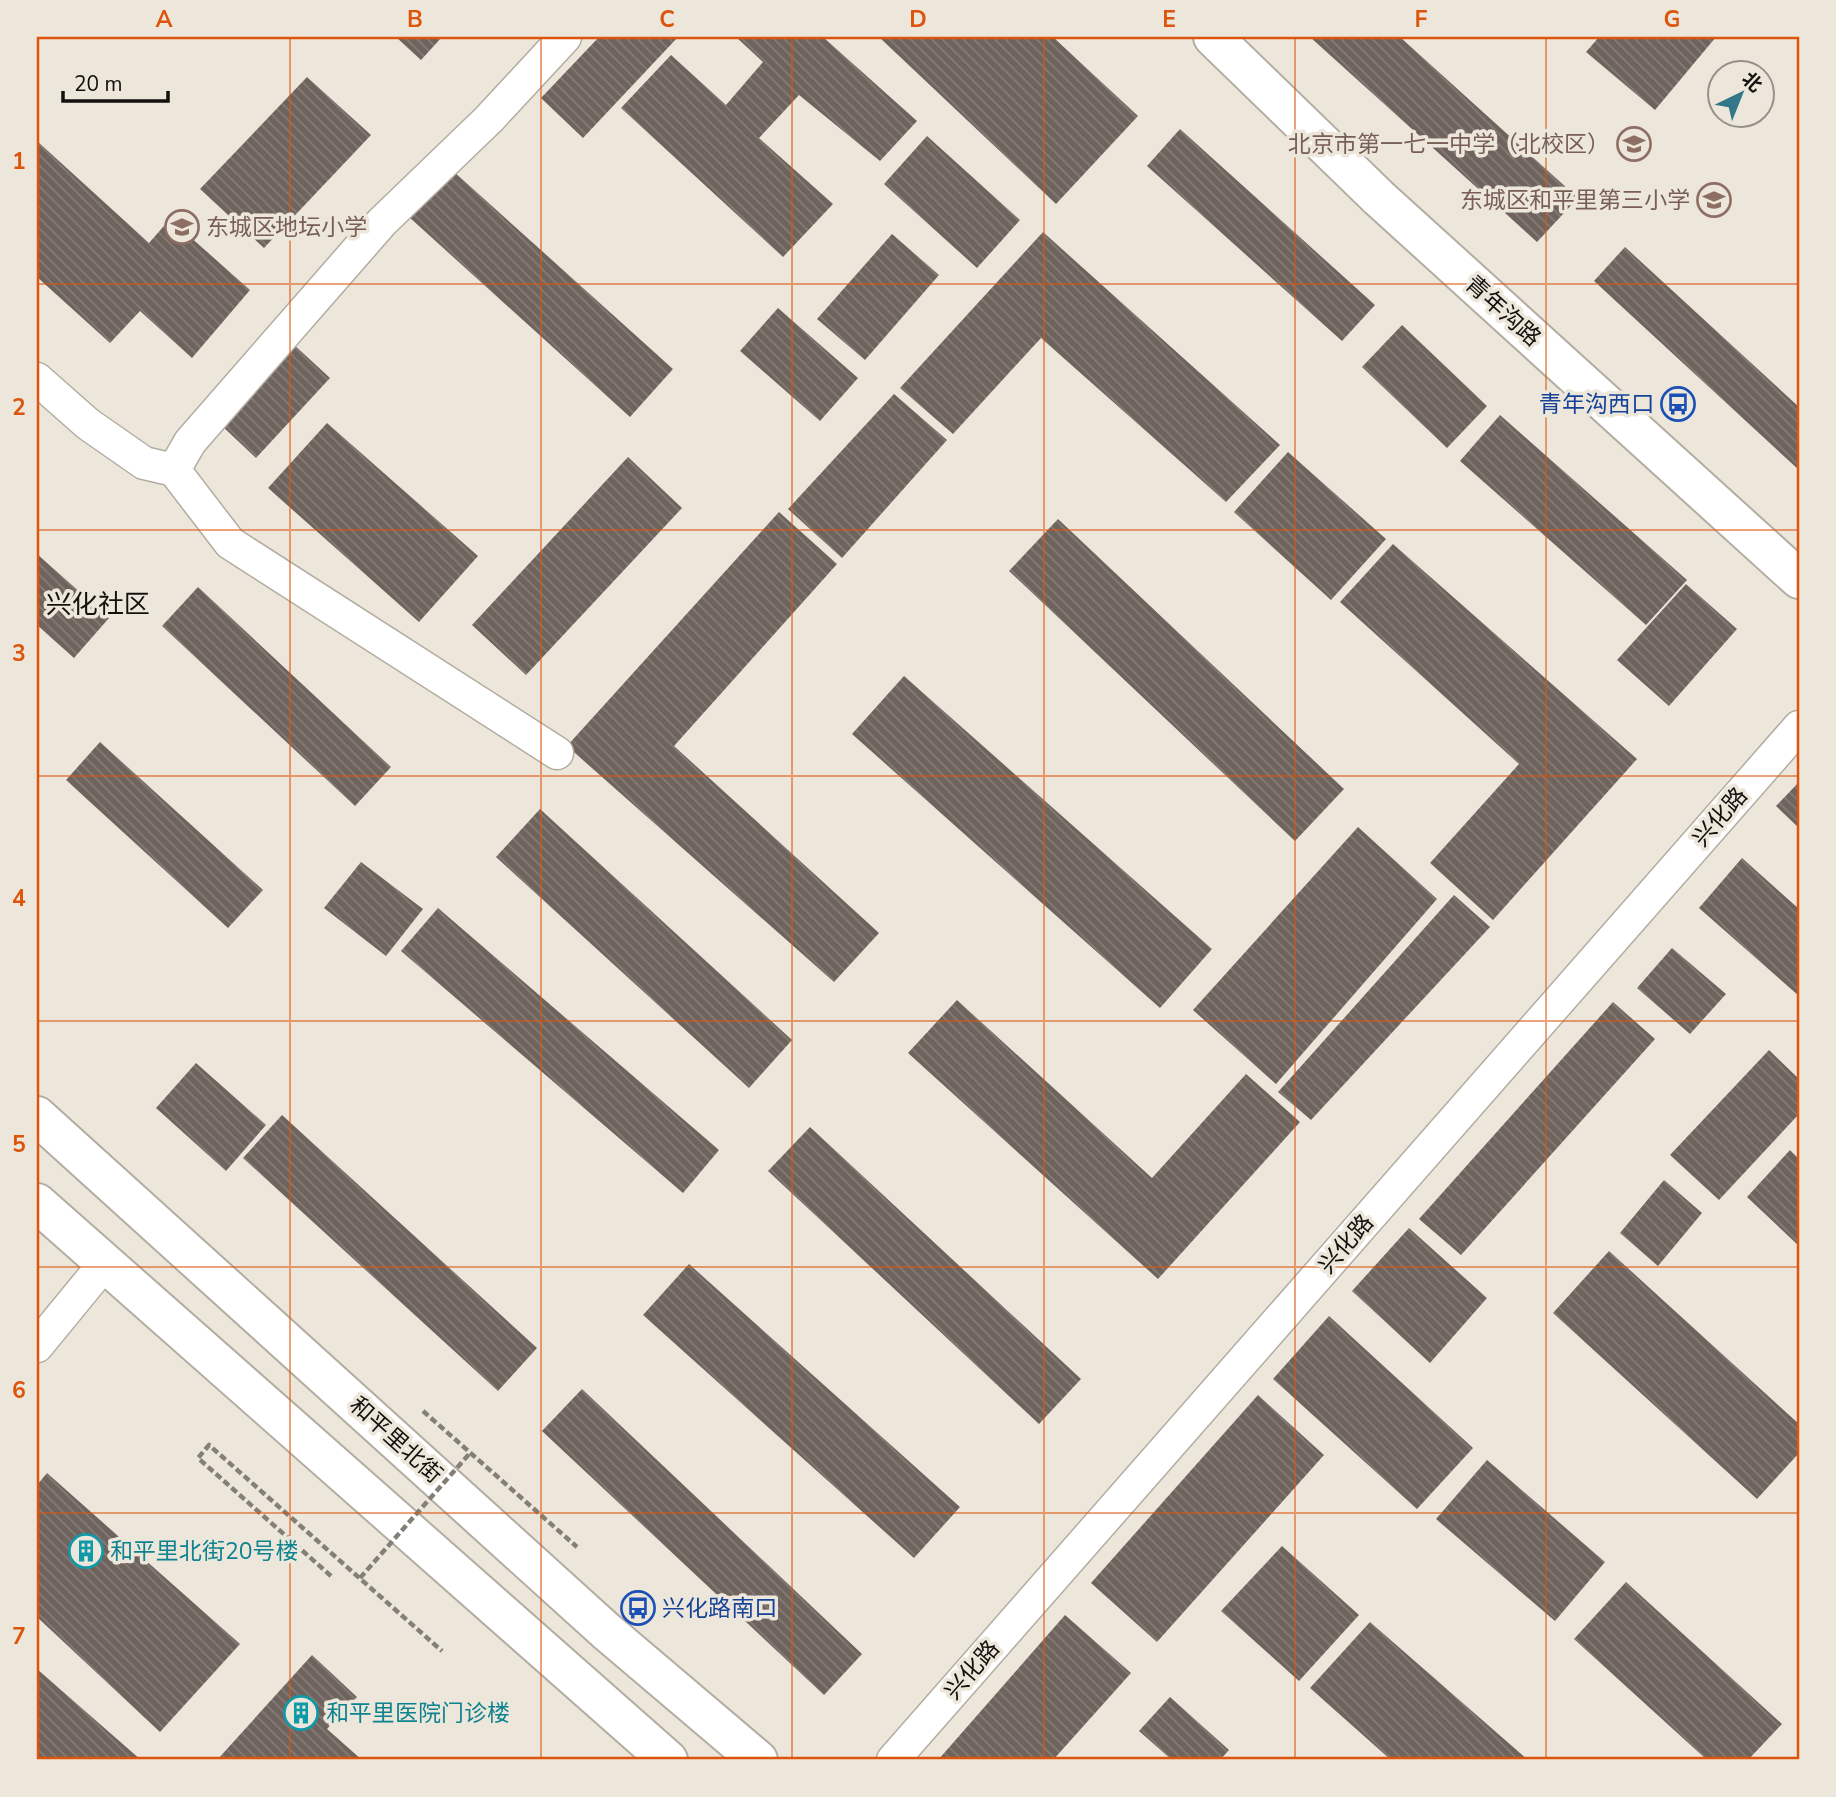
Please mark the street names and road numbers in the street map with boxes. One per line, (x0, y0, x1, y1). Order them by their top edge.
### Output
street label: 青年沟路 (1458, 269, 1548, 353)
street label: 兴化路 (1686, 781, 1754, 853)
street label: 兴化路 (1312, 1208, 1380, 1280)
street label: 和平里北街 (343, 1390, 449, 1490)
street label: 兴化路 (938, 1634, 1006, 1706)

